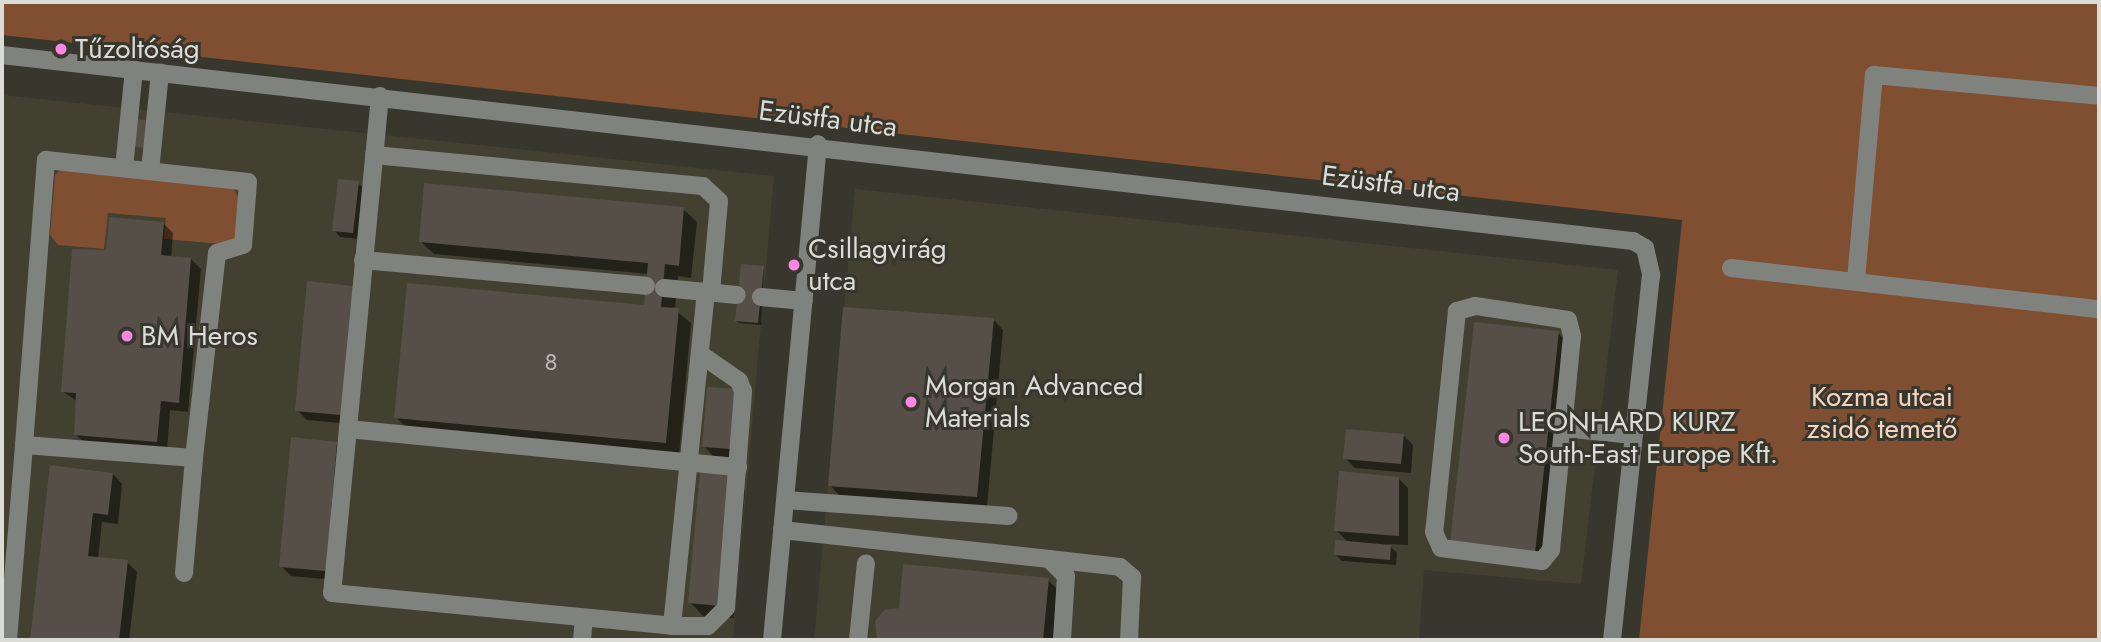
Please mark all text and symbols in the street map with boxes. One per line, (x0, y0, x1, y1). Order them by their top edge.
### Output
place label: Tűzoltóság (75, 32, 200, 66)
marker: Tűzoltóság (53, 41, 69, 57)
street label: Ezüstfa utca (757, 94, 899, 144)
street label: Ezüstfa utca (1320, 159, 1462, 209)
place label: Csillagvirág utca (808, 232, 947, 298)
marker: Csillagvirág utca (786, 257, 802, 273)
place label: BM Heros (141, 319, 258, 353)
marker: BM Heros (119, 328, 135, 344)
house number: 8 (544, 348, 558, 376)
place label: Morgan Advanced Materials (925, 369, 1143, 435)
park label: Kozma utcai zsidó temető (1807, 380, 1957, 446)
marker: Morgan Advanced Materials (903, 394, 919, 410)
place label: LEONHARD KURZ South-East Europe Kft. (1518, 405, 1778, 471)
marker: LEONHARD KURZ South-East Europe Kft. (1496, 430, 1512, 446)

